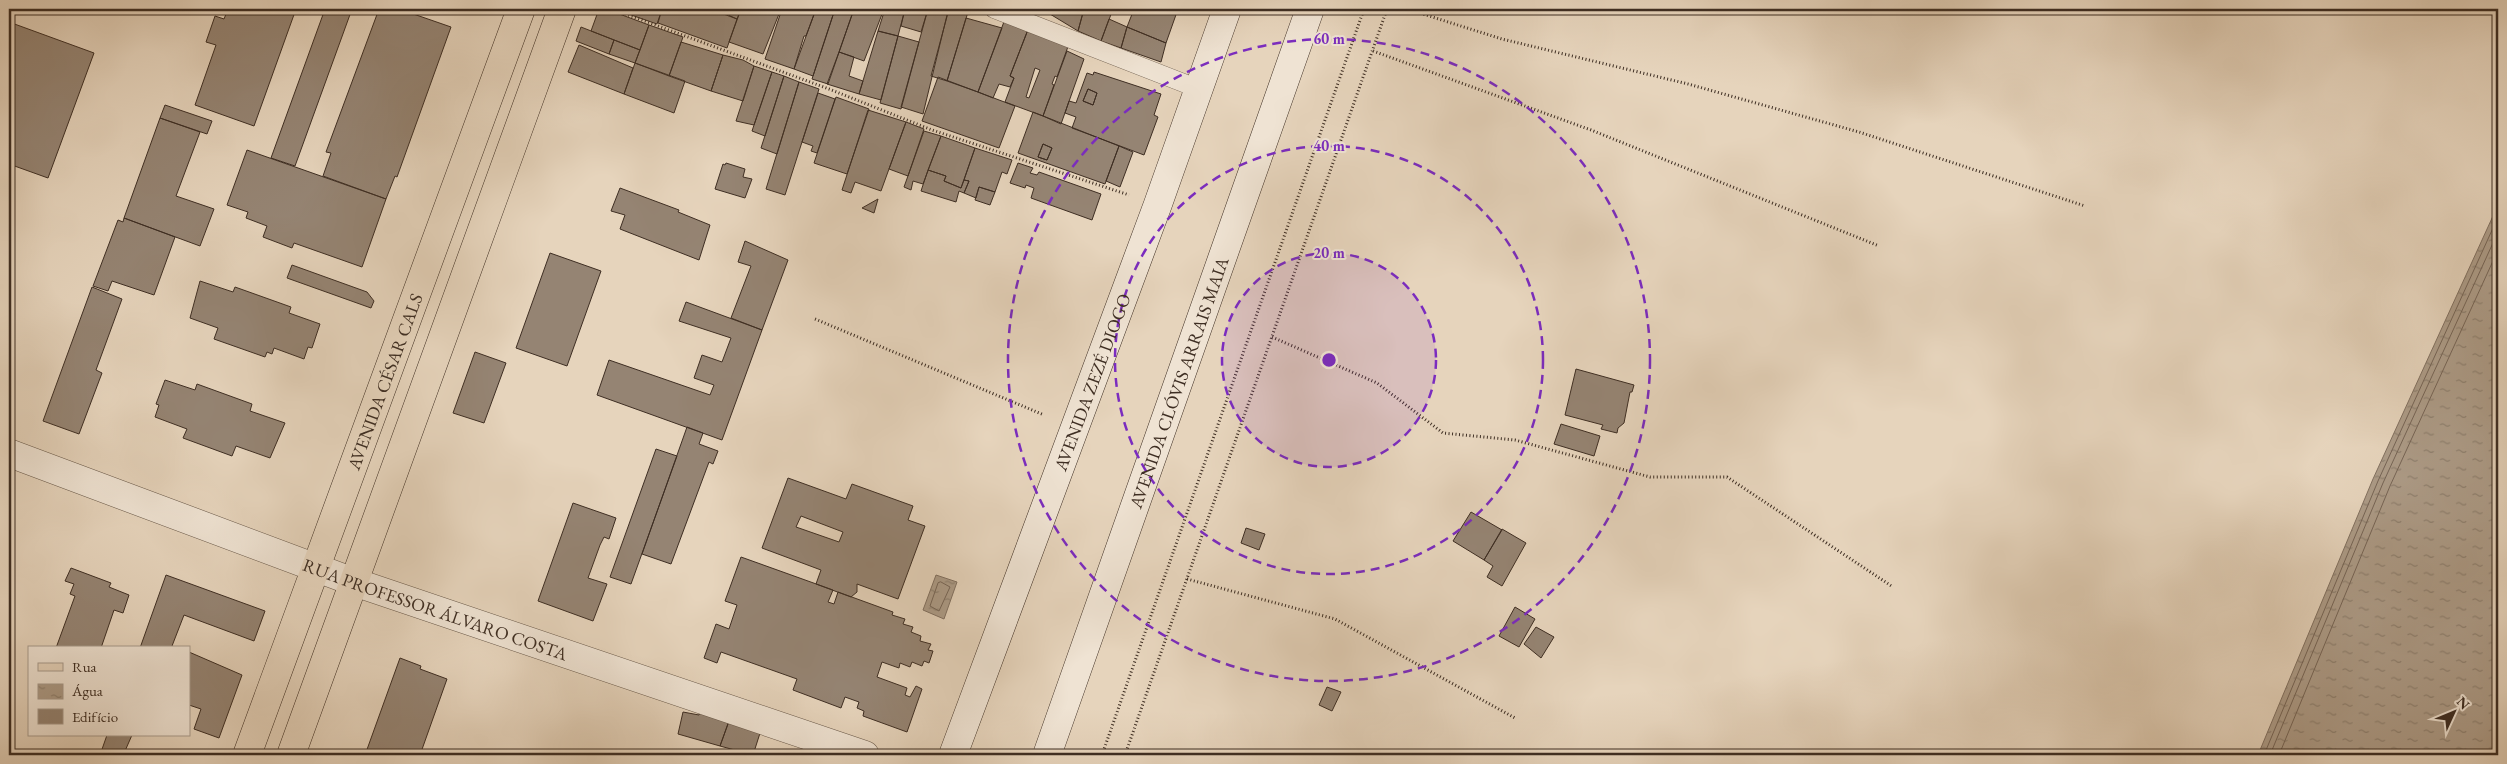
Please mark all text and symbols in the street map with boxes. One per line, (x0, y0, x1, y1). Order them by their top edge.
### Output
text: 60 m (1313, 29, 1345, 48)
text: 40 m (1313, 136, 1345, 155)
text: 20 m (1313, 243, 1345, 262)
street label: AVENIDA CLÓVIS ARRAIS MAIA (1123, 253, 1233, 512)
street label: AVENIDA CÉSAR CALS (341, 290, 427, 474)
street label: AVENIDA ZEZÉ DIOGO (1048, 290, 1135, 475)
centre of rings (1320, 351, 1338, 369)
street label: RUA PROFESSOR ÁLVARO COSTA (300, 552, 571, 665)
legend (28, 646, 190, 736)
text: Rua (72, 657, 97, 676)
text: Água (71, 681, 103, 700)
north arrow (2430, 686, 2480, 736)
text: N (2453, 693, 2474, 714)
text: Edifício (72, 707, 118, 726)

